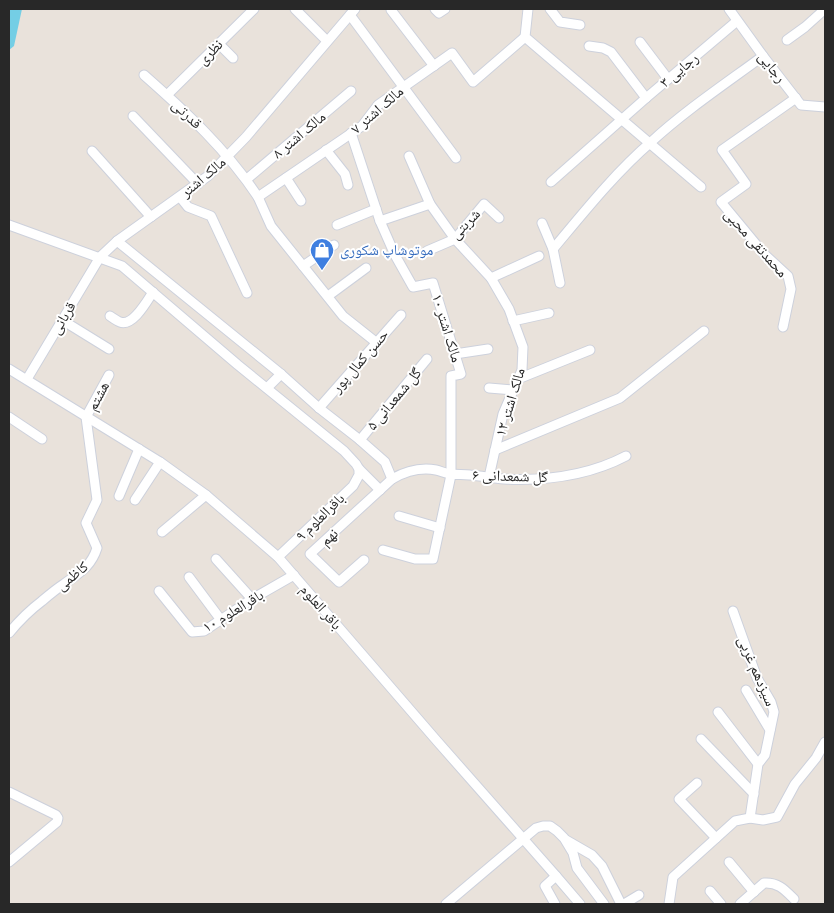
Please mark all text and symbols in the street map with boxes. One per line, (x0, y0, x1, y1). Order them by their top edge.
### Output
street label: نظری (193, 35, 227, 69)
street label: رجایی (753, 47, 791, 87)
street label: رجایی ۳ (655, 48, 703, 92)
street label: مالک اشتر ۷ (346, 81, 407, 138)
street label: قدرتی (168, 95, 206, 133)
street label: مالک اشتر ۸ (268, 107, 329, 162)
street label: مالک اشتر (175, 152, 229, 202)
street label: شربتی (445, 204, 485, 244)
street label: محمدتقی محبی (720, 204, 792, 282)
shop icon: موتوشاپ شکوری (309, 237, 335, 271)
place label: موتوشاپ شکوری (340, 240, 434, 260)
street label: مالک اشتر ۱۰ (428, 291, 467, 365)
street label: قربانی (45, 298, 81, 338)
street label: حسن کمال پور (326, 325, 393, 398)
street label: گل شمعدانی ۵ (362, 363, 426, 435)
street label: مالک اشتر ۱۲ (490, 365, 529, 438)
street label: هشتم (82, 378, 114, 414)
street label: گل شمعدانی ۶ (472, 465, 549, 487)
street label: باقرالعلوم ۹ (291, 488, 349, 546)
street label: نهم (316, 524, 342, 550)
street label: کاظمی (52, 557, 92, 595)
street label: باقر العلوم (296, 580, 346, 634)
street label: باقرالعلوم ۱۰ (199, 585, 267, 637)
street label: سیزدهم غربی (733, 633, 781, 709)

